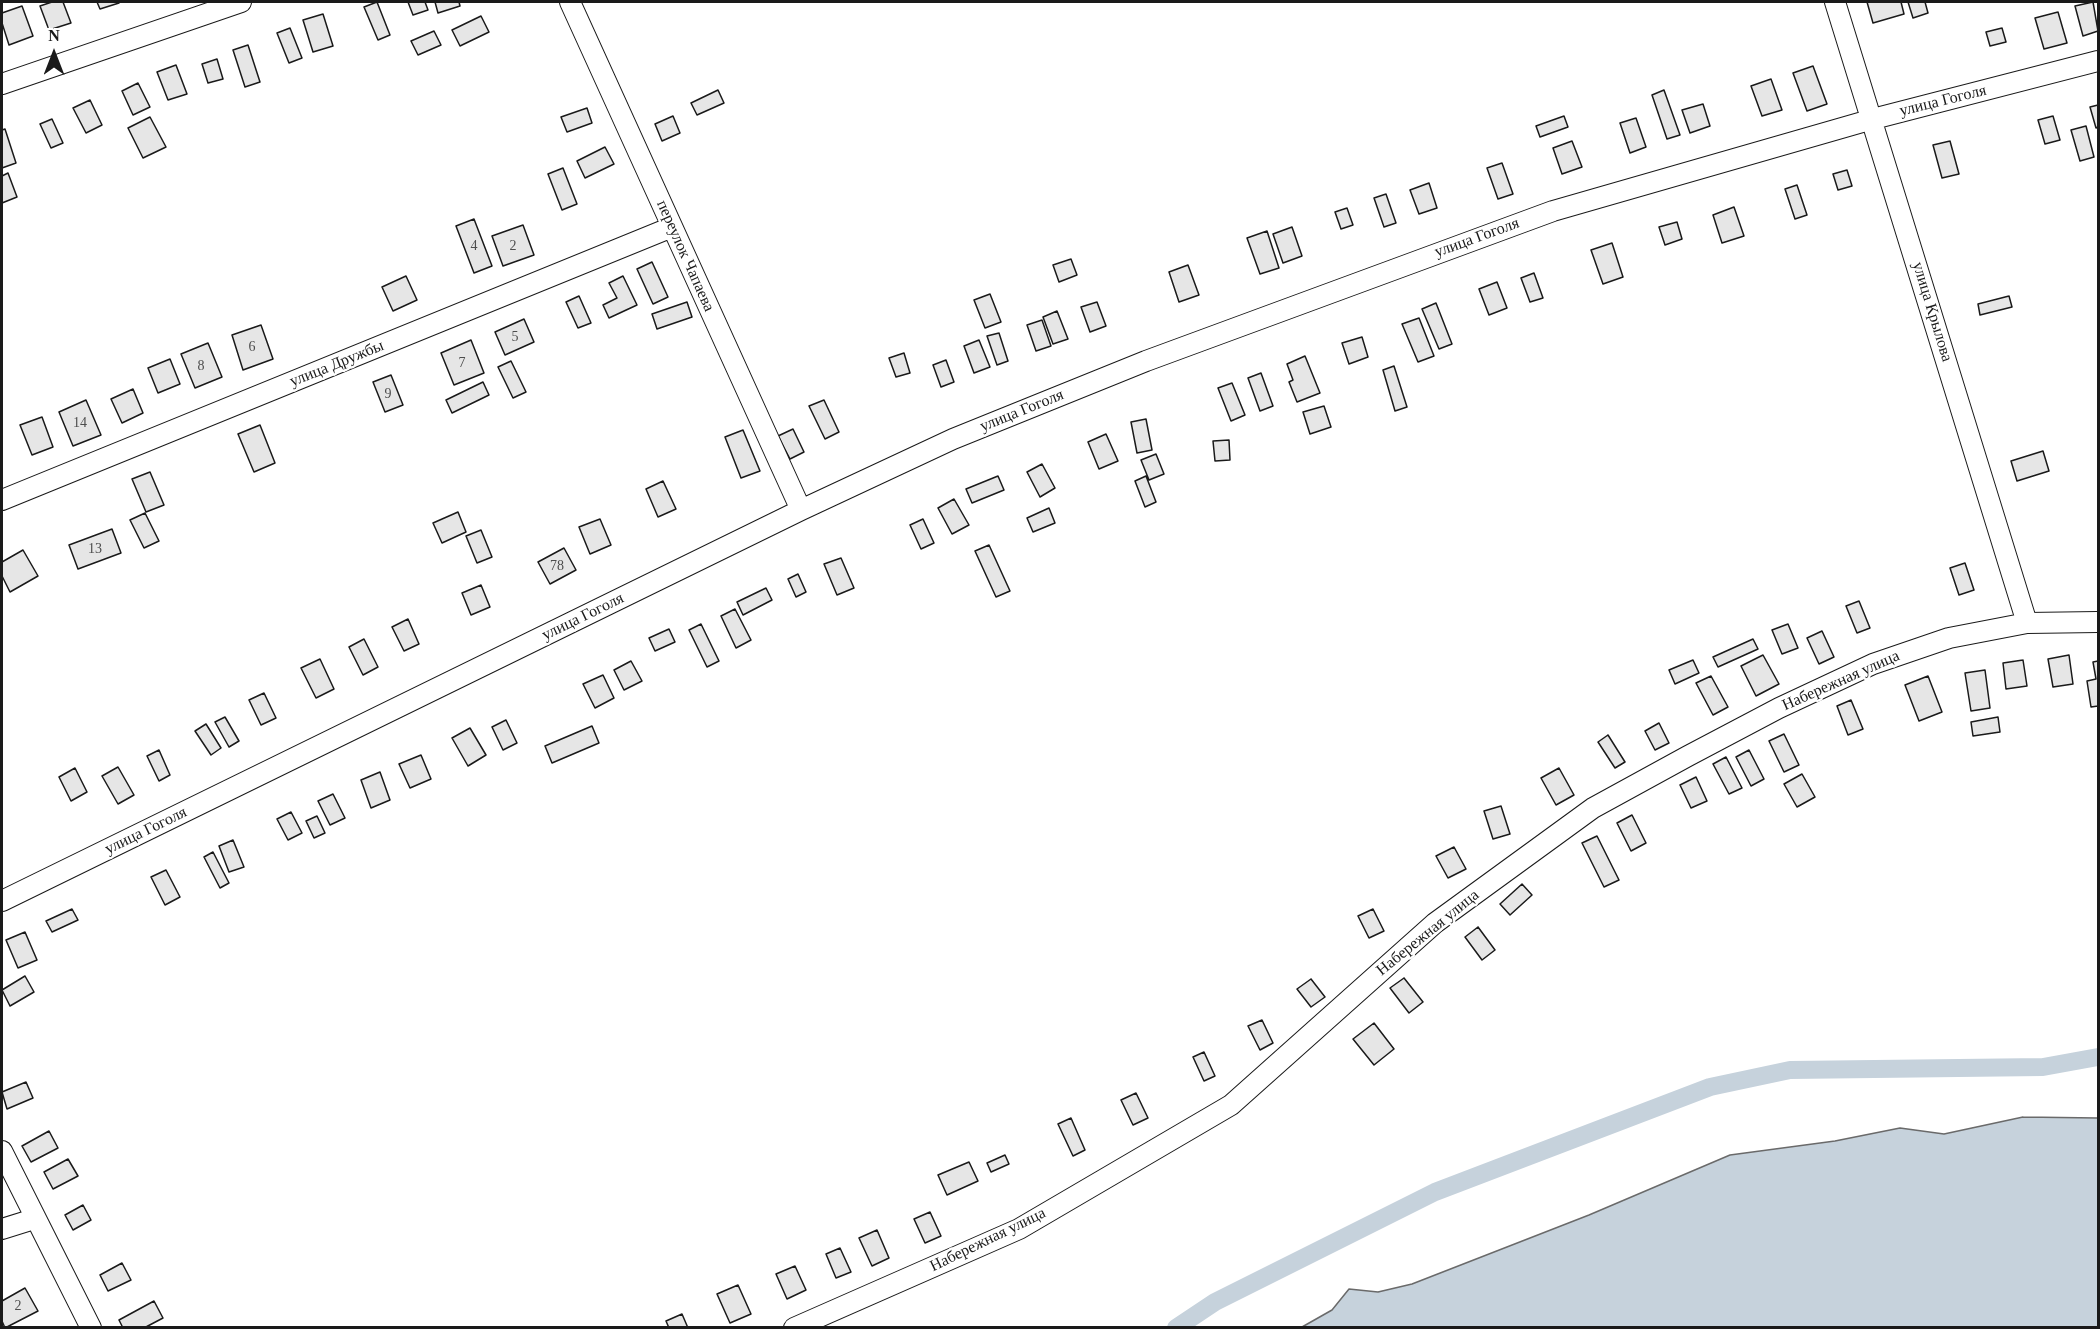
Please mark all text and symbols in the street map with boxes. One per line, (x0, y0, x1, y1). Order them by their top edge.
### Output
north arrow (24, 24, 84, 84)
text: N (48, 27, 60, 44)
street label: улица Гоголя (1898, 81, 1988, 121)
street label: переулок Чапаева (652, 197, 718, 315)
street label: улица Гоголя (1432, 214, 1522, 262)
house number: 4 (470, 238, 478, 254)
house number: 2 (510, 238, 516, 254)
street label: улица Крылова (1908, 260, 1956, 364)
house number: 5 (512, 329, 518, 345)
street label: улица Дружбы (287, 336, 387, 392)
house number: 6 (248, 339, 256, 355)
house number: 7 (458, 355, 466, 371)
house number: 8 (198, 358, 204, 374)
street label: улица Гоголя (977, 385, 1067, 437)
house number: 9 (385, 386, 392, 402)
house number: 14 (73, 415, 87, 431)
house number: 13 (88, 541, 102, 557)
house number: 78 (550, 558, 564, 574)
street label: улица Гоголя (539, 589, 627, 645)
street label: Набережная улица (1779, 647, 1903, 715)
street label: улица Гоголя (102, 803, 190, 859)
street label: Набережная улица (1373, 886, 1483, 980)
street label: Набережная улица (927, 1204, 1049, 1276)
house number: 2 (14, 1298, 22, 1314)

